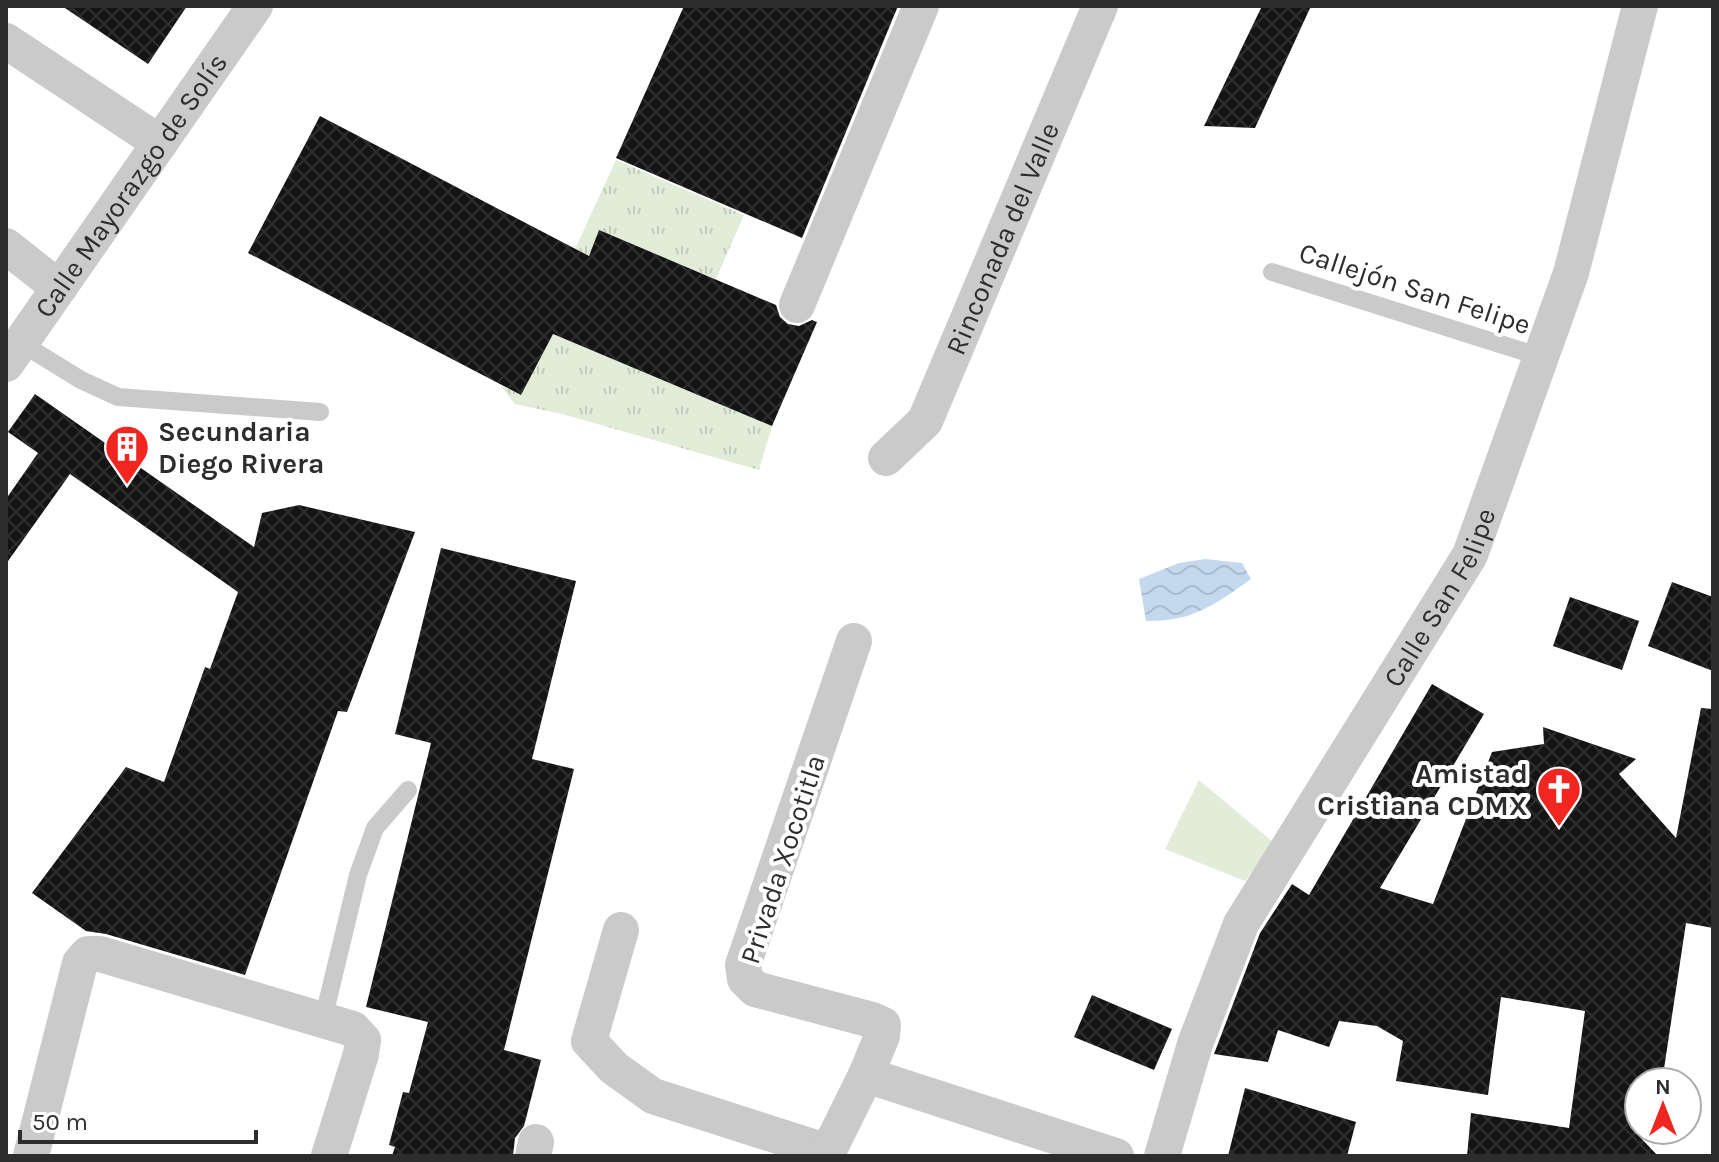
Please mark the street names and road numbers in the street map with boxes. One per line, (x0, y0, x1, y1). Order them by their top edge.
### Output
street label: Calle Mayorazgo de Solís (28, 47, 234, 324)
street label: Rinconada del Valle (939, 117, 1066, 360)
street label: Callejón San Felipe (1295, 235, 1535, 341)
street label: Calle San Felipe (1376, 504, 1502, 693)
street label: Privada Xocotitla (733, 750, 832, 968)

